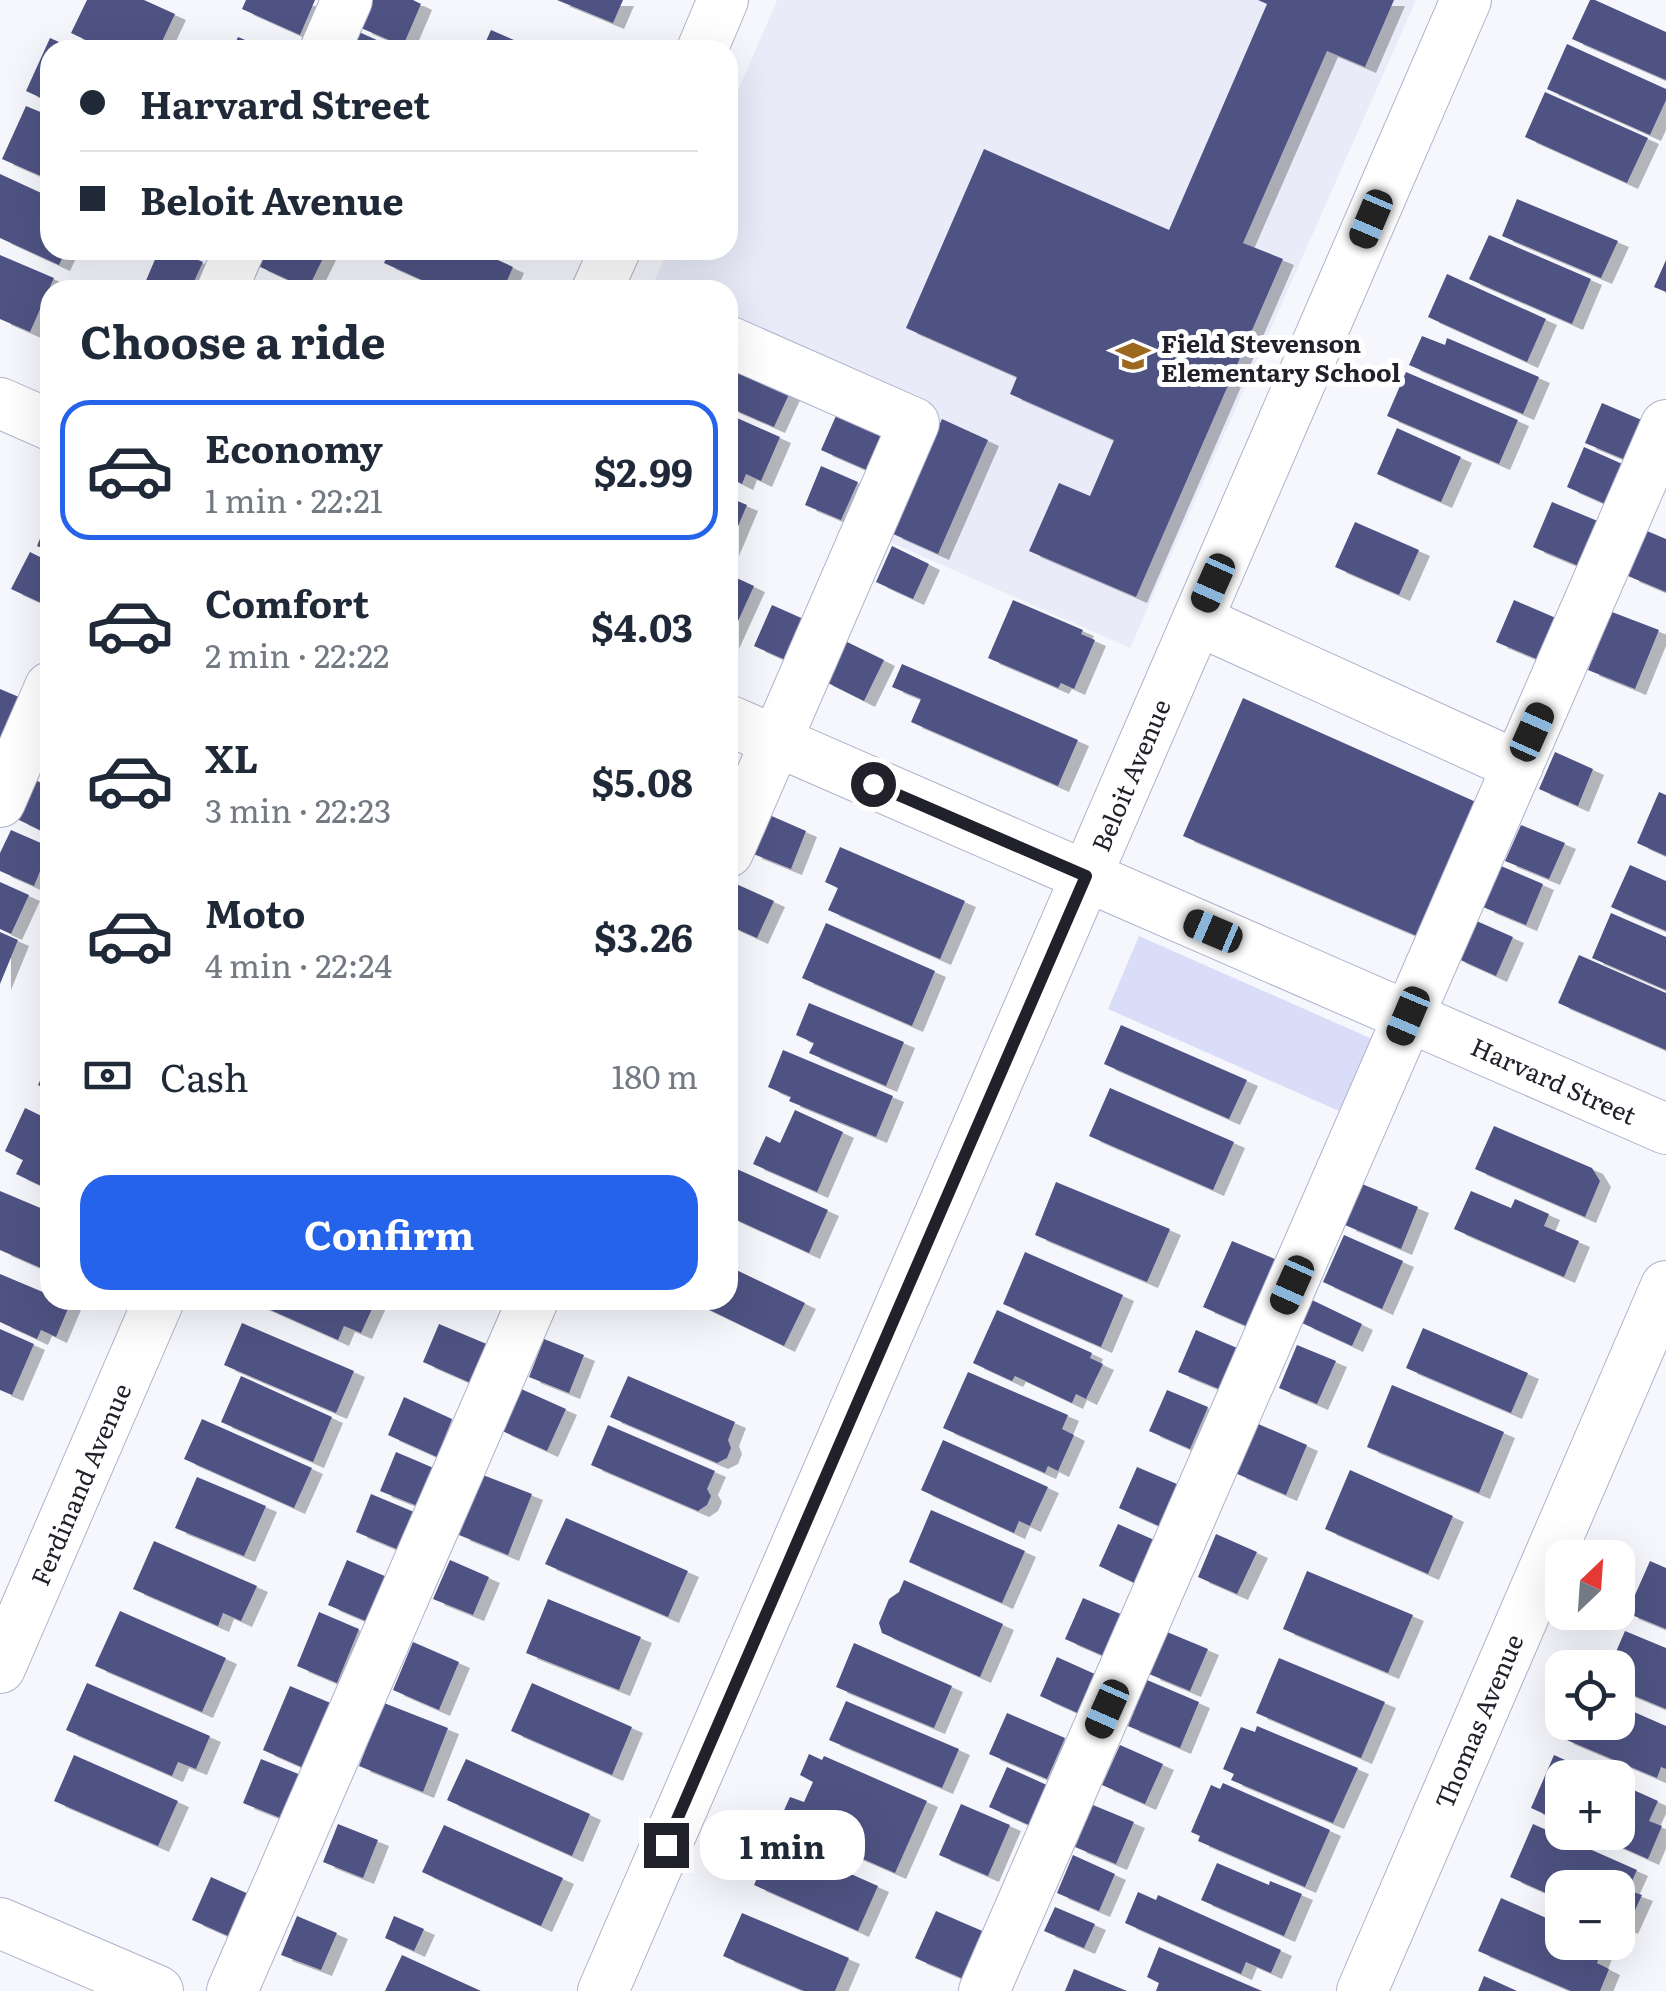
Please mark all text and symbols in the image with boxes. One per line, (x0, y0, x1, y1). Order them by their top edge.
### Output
text: Harvard Street (140, 74, 430, 131)
text: Beloit Avenue (140, 170, 404, 227)
car (1345, 186, 1397, 252)
text: Choose a ride (80, 306, 386, 373)
place label: Field Stevenson Elementary School (1161, 324, 1401, 390)
school or university icon: Field Stevenson Elementary School (1114, 337, 1152, 375)
text: Economy (205, 418, 383, 475)
icon: car (85, 425, 175, 515)
text: $2.99 (594, 442, 693, 499)
text: 1 min · 22:21 (205, 475, 383, 523)
car (1187, 549, 1239, 617)
text: Comfort (205, 573, 369, 630)
icon: car (85, 580, 175, 670)
text: $4.03 (591, 597, 693, 654)
text: 2 min · 22:22 (205, 630, 389, 678)
street label: Beloit Avenue (1081, 693, 1179, 857)
car (1506, 698, 1558, 766)
text: XL (205, 728, 258, 785)
icon: car (85, 735, 175, 825)
text: $5.08 (591, 752, 693, 809)
route start (851, 762, 896, 807)
text: 3 min · 22:23 (205, 785, 391, 833)
text: Moto (205, 883, 305, 940)
icon: car (85, 890, 175, 980)
car (1180, 905, 1246, 957)
text: $3.26 (594, 907, 693, 964)
text: 4 min · 22:24 (205, 940, 392, 988)
car (1382, 983, 1434, 1049)
street label: Harvard Street (1466, 1027, 1642, 1133)
text: Cash (160, 1047, 249, 1104)
icon: cash (80, 1048, 135, 1103)
text: 180 m (611, 1051, 698, 1099)
button: Confirm (80, 1175, 698, 1290)
car (1266, 1251, 1318, 1319)
street label: Ferdinand Avenue (21, 1377, 139, 1591)
north arrow (1545, 1540, 1635, 1630)
map controls (1545, 1540, 1635, 1960)
street label: Thomas Avenue (1425, 1628, 1532, 1814)
button: locate (1545, 1650, 1635, 1740)
car (1081, 1675, 1133, 1743)
button: + (1545, 1760, 1635, 1850)
callout: 1 min (701, 1810, 866, 1880)
text: 1 min (740, 1821, 825, 1869)
route end (644, 1823, 689, 1868)
button: − (1545, 1870, 1635, 1960)

